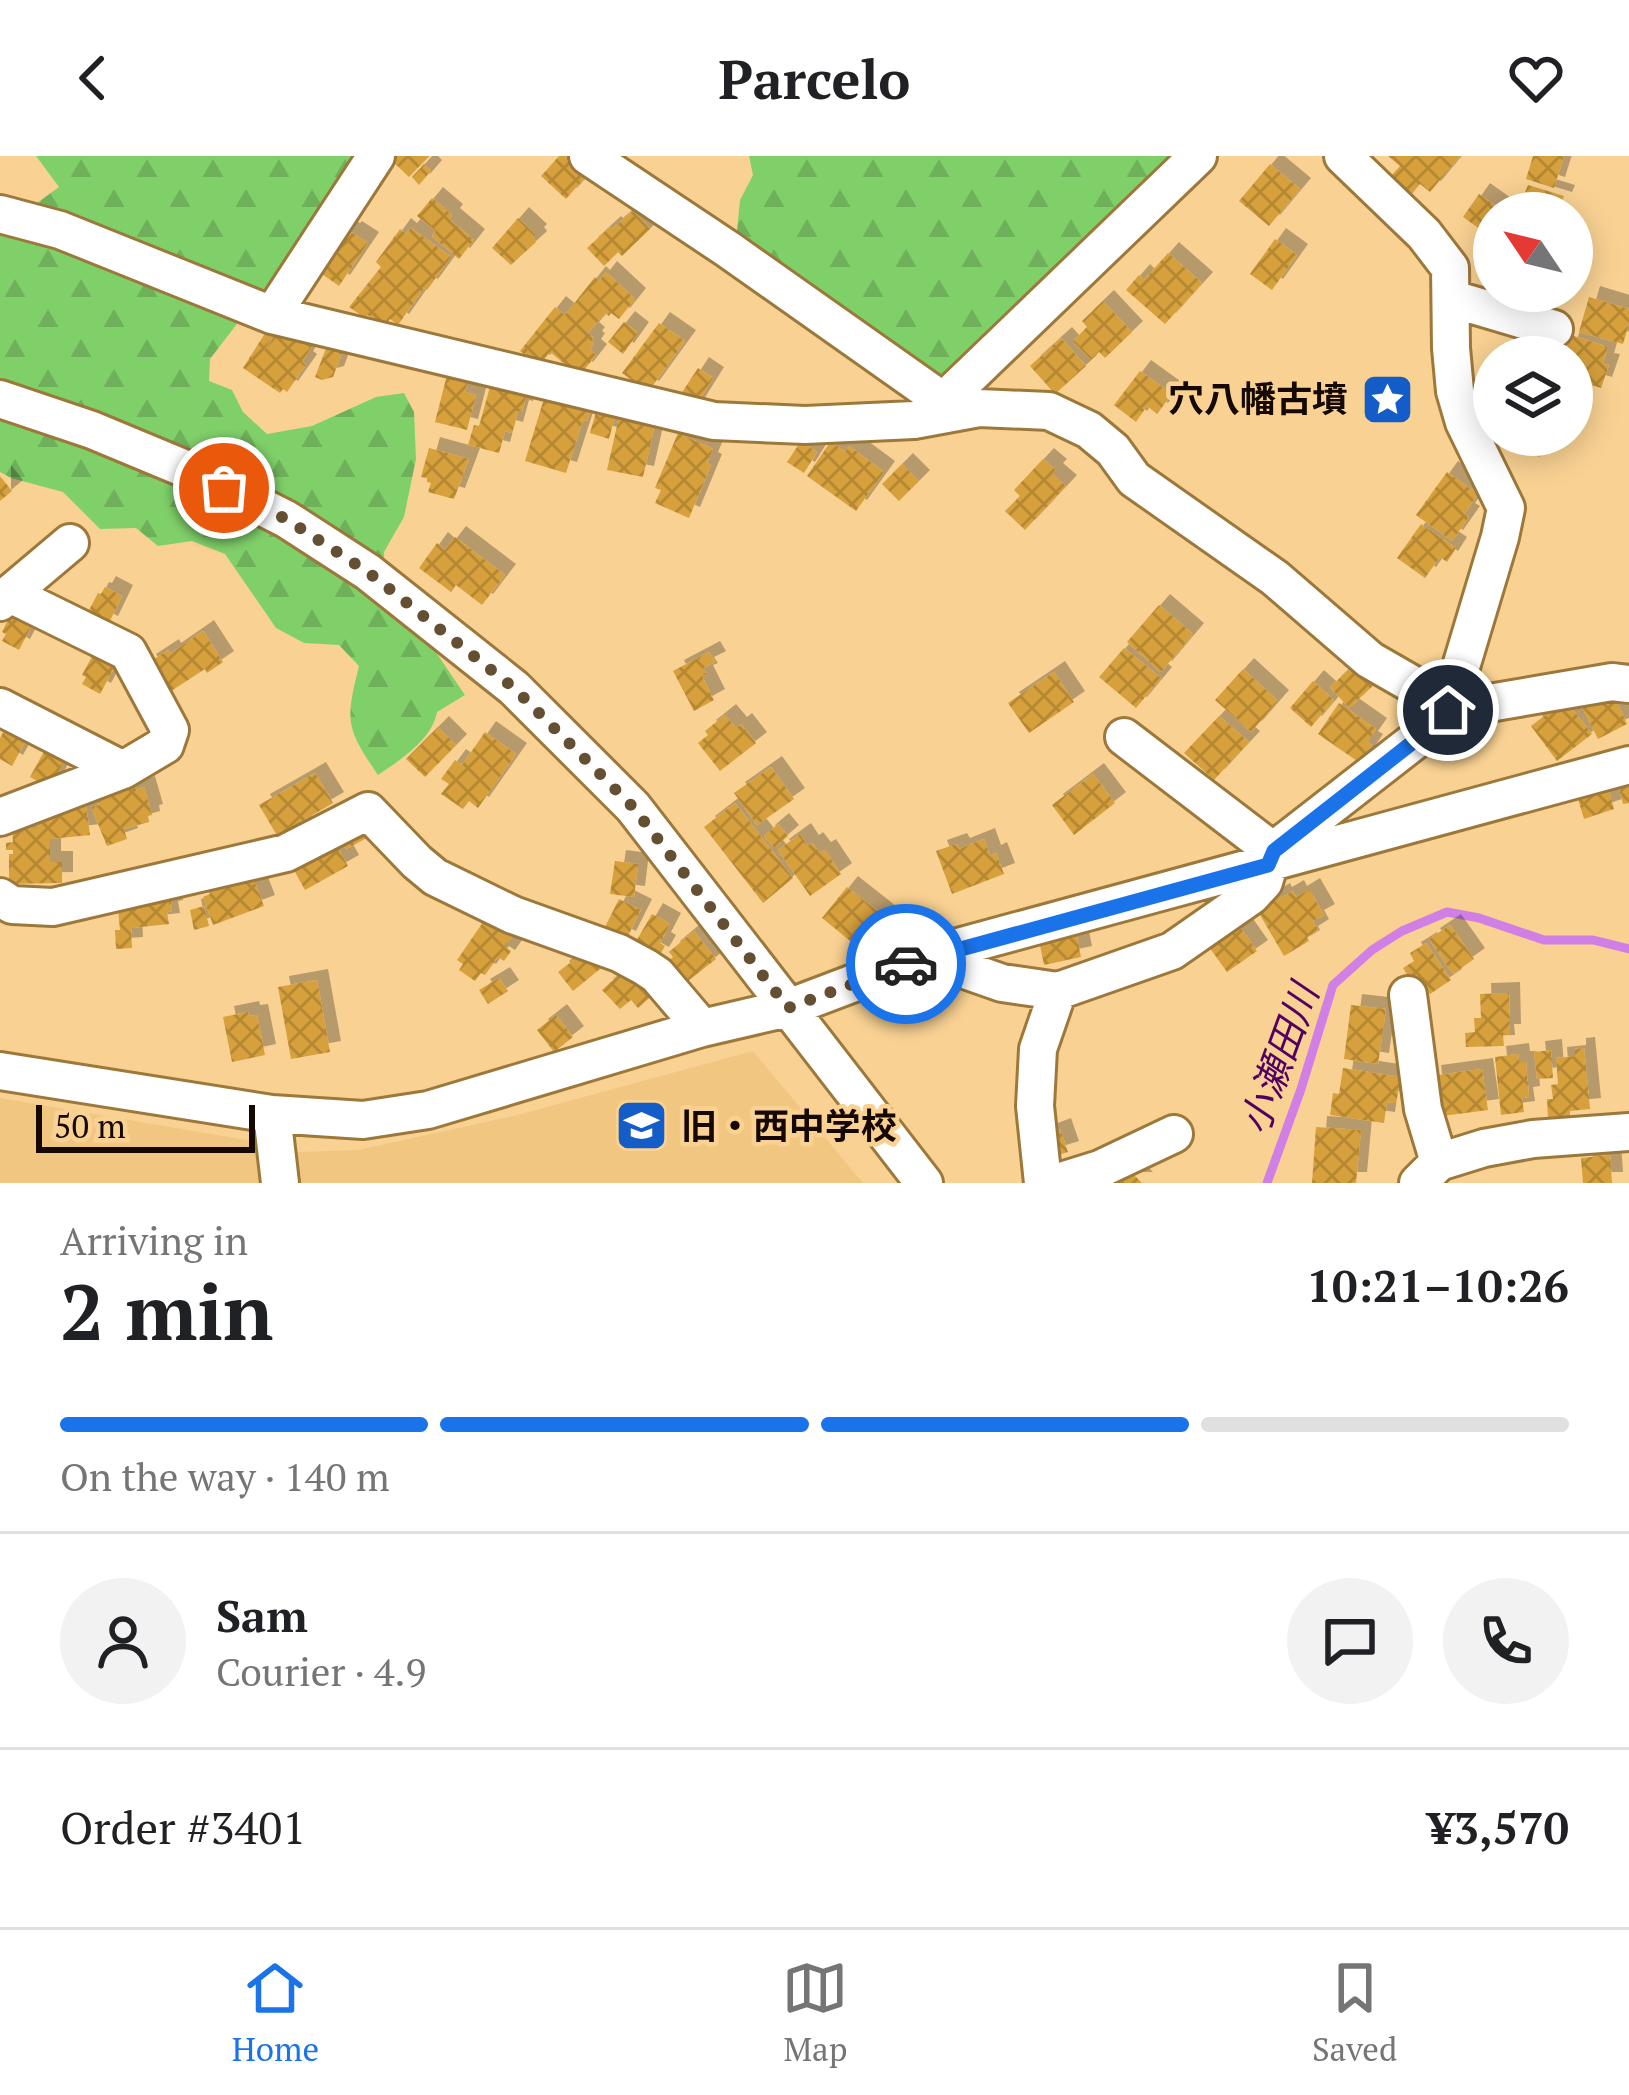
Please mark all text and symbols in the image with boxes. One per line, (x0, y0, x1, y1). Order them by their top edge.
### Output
text: Parcelo (719, 43, 910, 114)
icon: back (60, 45, 126, 111)
icon: heart (1503, 45, 1569, 111)
north arrow (1473, 192, 1593, 312)
map controls (1473, 192, 1593, 456)
button: layers (1473, 336, 1593, 456)
place icon: 穴八幡古墳 (1359, 371, 1415, 427)
place label: 穴八幡古墳 (1168, 375, 1348, 422)
pin (173, 437, 275, 539)
icon: bag (191, 455, 257, 521)
pin (1397, 659, 1499, 761)
icon: home (1415, 677, 1481, 743)
courier (846, 904, 966, 1024)
icon: car (873, 931, 939, 997)
water label: 小瀬田川 (1227, 973, 1331, 1141)
school or university icon: 旧・西中学校 (614, 1098, 670, 1154)
scale bar (36, 1099, 255, 1152)
place label: 旧・西中学校 (681, 1102, 897, 1149)
text: 50 m (54, 1104, 126, 1147)
text: Arriving in (60, 1214, 248, 1266)
text: 10:21–10:26 (1307, 1255, 1569, 1315)
text: 2 min (60, 1259, 273, 1362)
text: On the way · 140 m (60, 1450, 390, 1502)
button: person (60, 1578, 186, 1704)
button: chat (1287, 1578, 1413, 1704)
button: phone (1443, 1578, 1569, 1704)
text: Sam (216, 1585, 308, 1645)
text: Courier · 4.9 (216, 1645, 426, 1697)
text: Order #3401 (60, 1797, 306, 1857)
text: ¥3,570 (1428, 1797, 1569, 1857)
tab: Home (232, 1955, 319, 2070)
tab: Map (782, 1955, 848, 2070)
tab: Saved (1312, 1955, 1397, 2070)

